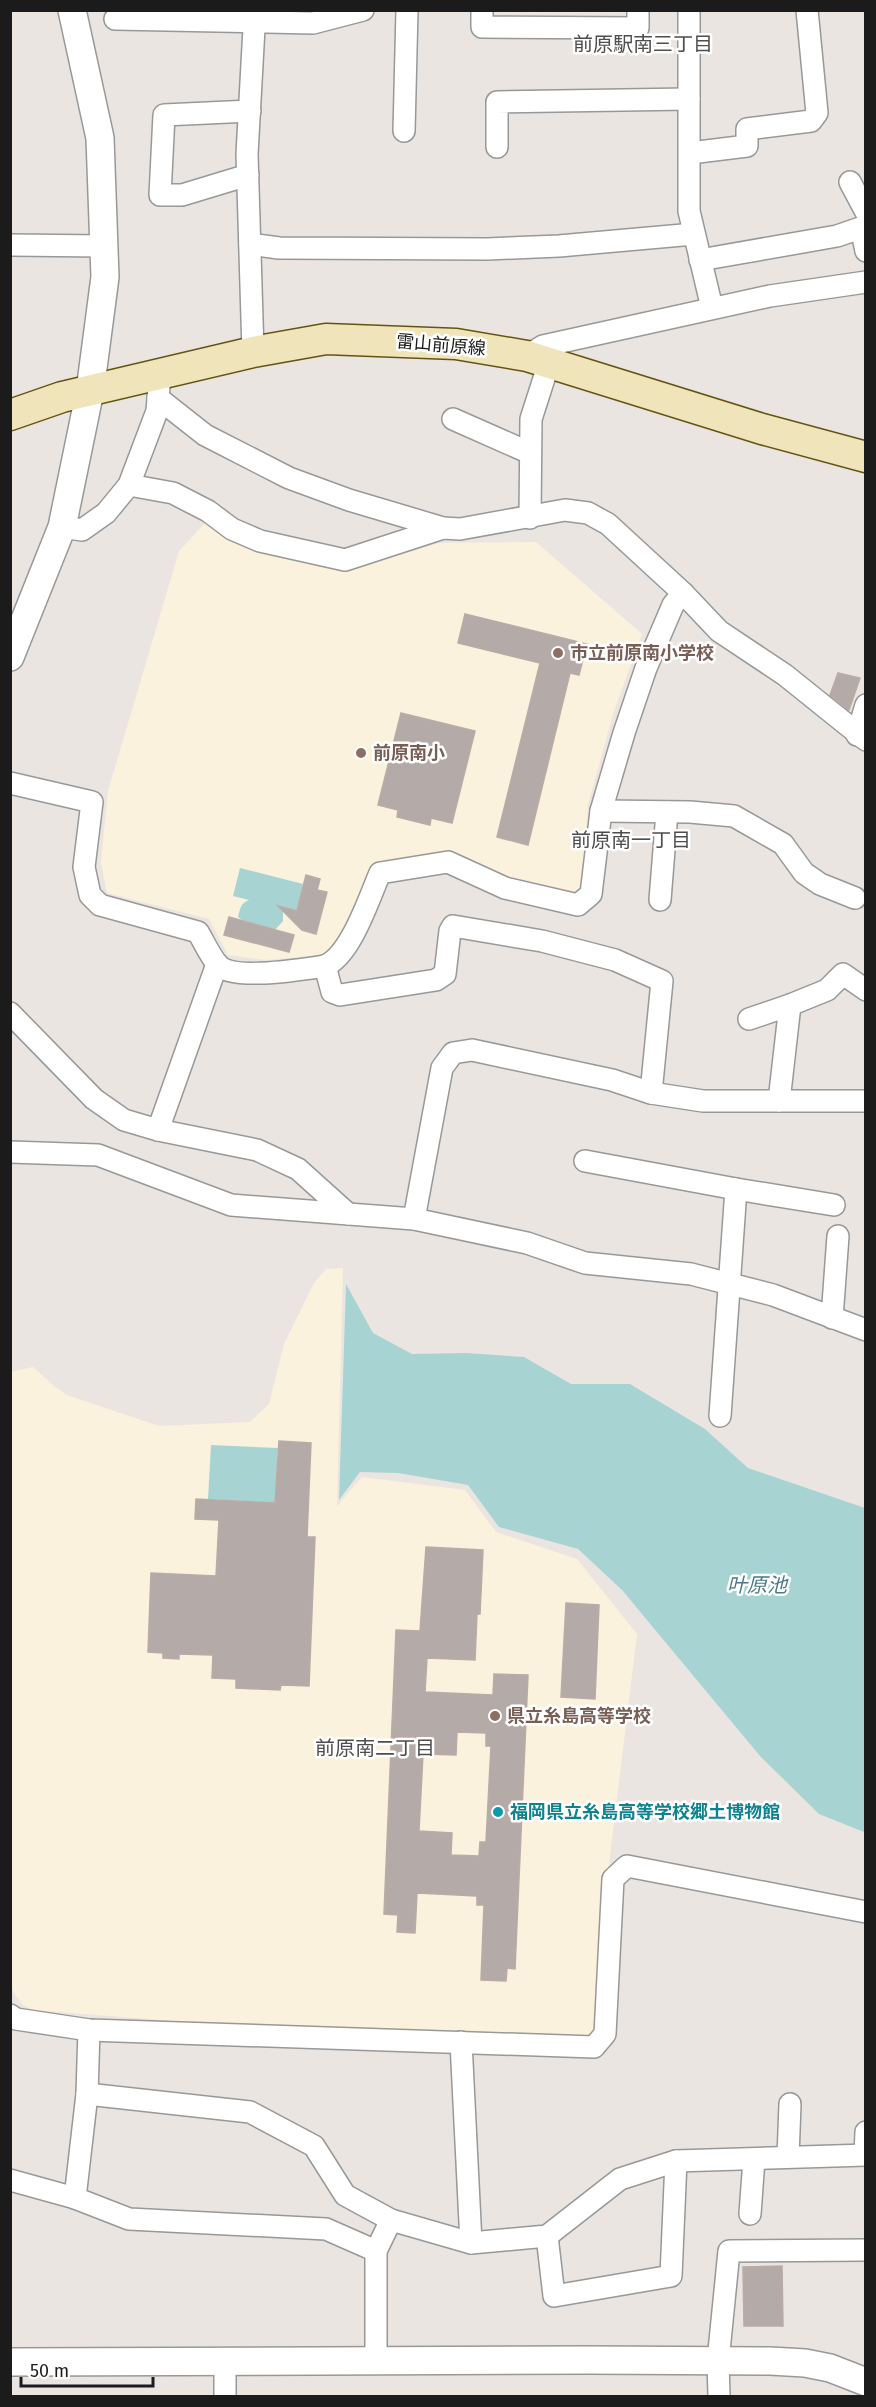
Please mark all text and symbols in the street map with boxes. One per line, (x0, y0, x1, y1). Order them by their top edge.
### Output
district label: 前原駅南三丁目 (573, 32, 713, 56)
street label: 雷山前原線 (395, 330, 487, 360)
place label: 市立前原南小学校 (570, 642, 714, 664)
marker: 市立前原南小学校 (551, 646, 565, 660)
place label: 前原南小 (373, 742, 445, 764)
marker: 前原南小 (354, 746, 368, 760)
district label: 前原南一丁目 (571, 828, 691, 852)
water label: 叶原池 (727, 1573, 789, 1597)
place label: 県立糸島高等学校 (507, 1705, 651, 1727)
marker: 県立糸島高等学校 (488, 1709, 502, 1723)
district label: 前原南二丁目 (315, 1736, 435, 1760)
place label: 福岡県立糸島高等学校郷土博物館 (510, 1801, 780, 1823)
marker: 福岡県立糸島高等学校郷土博物館 (491, 1805, 505, 1819)
scale bar (21, 2350, 153, 2388)
text: 50 m (30, 2360, 69, 2382)

